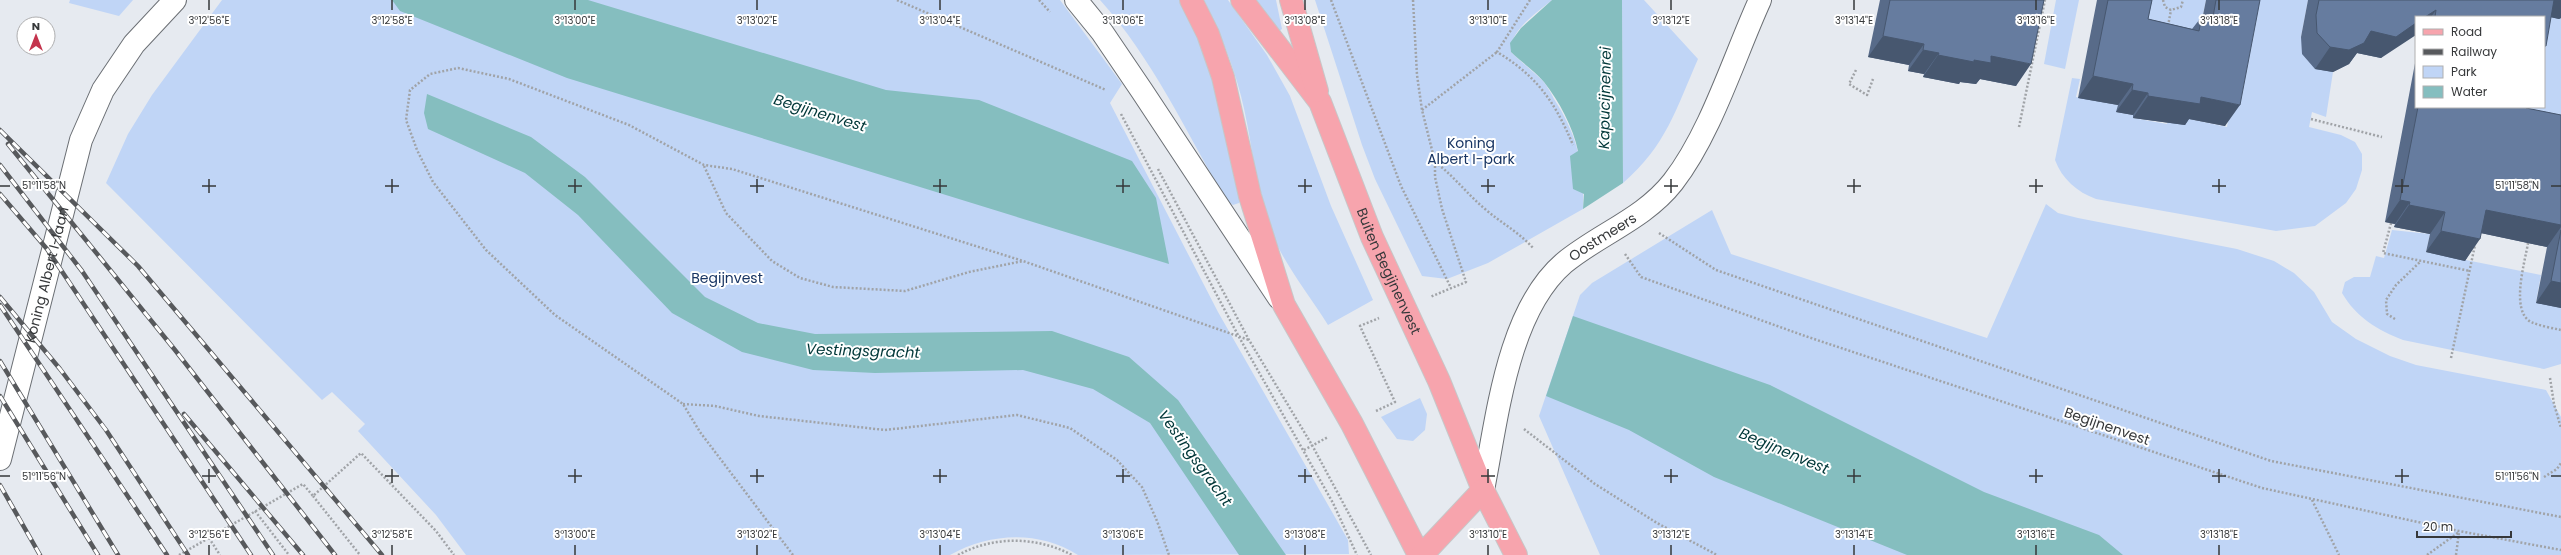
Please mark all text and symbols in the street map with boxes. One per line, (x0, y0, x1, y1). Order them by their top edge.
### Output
text: 3°12'56"E (188, 13, 230, 28)
text: 3°12'58"E (371, 13, 413, 28)
text: 3°13'00"E (554, 13, 596, 28)
text: 3°13'02"E (737, 13, 777, 28)
text: 3°13'04"E (919, 13, 961, 28)
text: 3°13'06"E (1102, 13, 1144, 28)
text: 3°13'08"E (1284, 13, 1326, 28)
text: 3°13'10"E (1469, 13, 1507, 28)
text: 3°13'12"E (1652, 13, 1690, 28)
text: 3°13'14"E (1835, 13, 1873, 28)
text: 3°13'16"E (2017, 13, 2055, 28)
text: 3°13'18"E (2200, 13, 2238, 28)
north arrow (16, 16, 56, 56)
legend (2415, 16, 2545, 108)
text: N (32, 18, 40, 34)
text: Road (2451, 23, 2482, 40)
text: Railway (2451, 43, 2497, 60)
water label: Kapucijnenrei (1593, 46, 1616, 149)
text: Park (2451, 63, 2478, 80)
text: Water (2451, 83, 2488, 100)
water label: Begijnenvest (771, 89, 869, 137)
park label: Koning Albert I-park (1427, 133, 1516, 169)
text: 51°11'58"N (22, 178, 66, 193)
text: 51°11'58"N (2495, 178, 2539, 193)
street label: Koning Albert I-laan (20, 205, 74, 345)
street label: Buiten Begijnenvest (1352, 205, 1426, 338)
street label: Oostmeers (1565, 208, 1640, 266)
park label: Begijnvest (691, 268, 763, 288)
water label: Vestingsgracht (806, 338, 921, 363)
street label: Begijnenvest (2062, 402, 2152, 450)
water label: Vestingsgracht (1153, 405, 1238, 510)
water label: Begijnenvest (1736, 422, 1833, 479)
text: 51°11'56"N (22, 469, 66, 484)
text: 51°11'56"N (2495, 469, 2539, 484)
scale bar (2417, 513, 2511, 539)
text: 20 m (2423, 518, 2453, 535)
text: 3°12'56"E (188, 527, 230, 542)
text: 3°12'58"E (371, 527, 413, 542)
text: 3°13'00"E (554, 527, 596, 542)
text: 3°13'02"E (737, 527, 777, 542)
text: 3°13'04"E (919, 527, 961, 542)
text: 3°13'06"E (1102, 527, 1144, 542)
text: 3°13'08"E (1284, 527, 1326, 542)
text: 3°13'10"E (1469, 527, 1507, 542)
text: 3°13'12"E (1652, 527, 1690, 542)
text: 3°13'14"E (1835, 527, 1873, 542)
text: 3°13'16"E (2017, 527, 2055, 542)
text: 3°13'18"E (2200, 527, 2238, 542)

